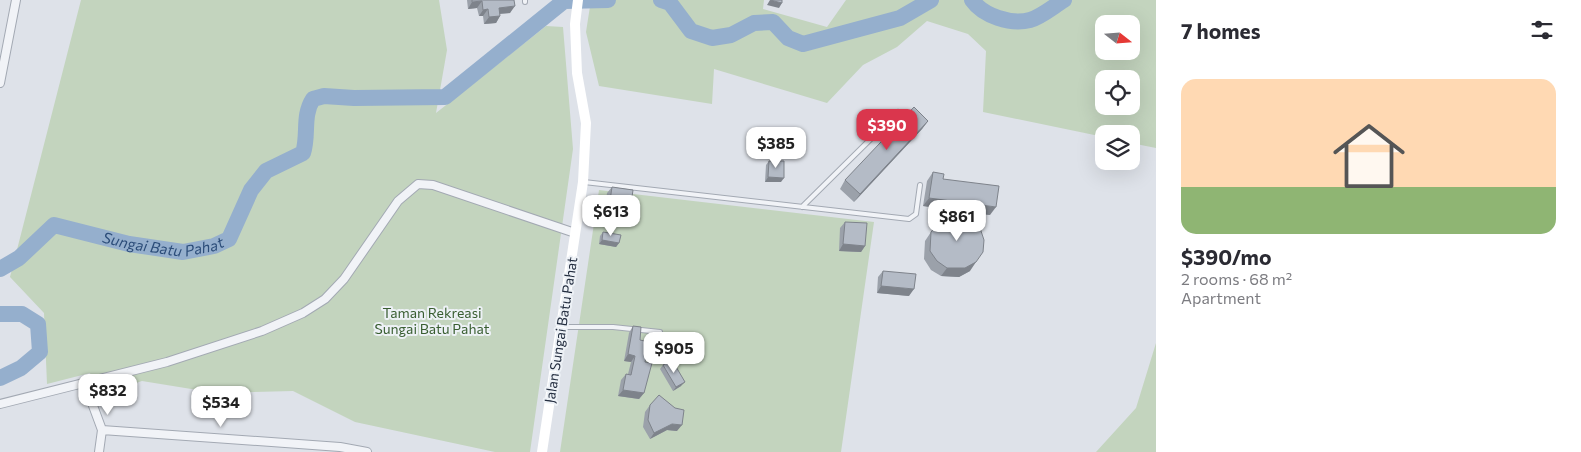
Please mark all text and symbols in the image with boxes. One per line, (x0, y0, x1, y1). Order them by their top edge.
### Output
north arrow (1095, 15, 1140, 60)
map controls (1095, 15, 1140, 170)
icon: filters (1528, 16, 1556, 44)
text: 7 homes (1181, 18, 1260, 43)
button: locate (1095, 70, 1140, 115)
pin: $390 (857, 108, 917, 151)
icon: home (1324, 111, 1414, 201)
text: $390 (867, 115, 907, 134)
button: layers (1095, 125, 1140, 170)
pin: $385 (746, 126, 806, 169)
text: $385 (757, 133, 795, 152)
pin: $613 (581, 194, 641, 237)
pin: $861 (927, 200, 987, 242)
text: $613 (593, 201, 629, 220)
text: $861 (939, 206, 975, 225)
water label: Sungai Batu Pahat (101, 228, 227, 260)
text: $390/mo (1181, 244, 1271, 269)
street label: Jalan Sungai Batu Pahat (541, 255, 581, 404)
text: 2 rooms · 68 m² (1181, 269, 1292, 288)
text: Apartment (1181, 288, 1261, 307)
park label: Taman Rekreasi Sungai Batu Pahat (375, 304, 490, 337)
pin: $905 (644, 332, 704, 374)
text: $905 (654, 338, 694, 357)
pin: $832 (78, 374, 138, 416)
text: $832 (89, 380, 127, 399)
pin: $534 (191, 386, 251, 428)
text: $534 (202, 392, 240, 411)

